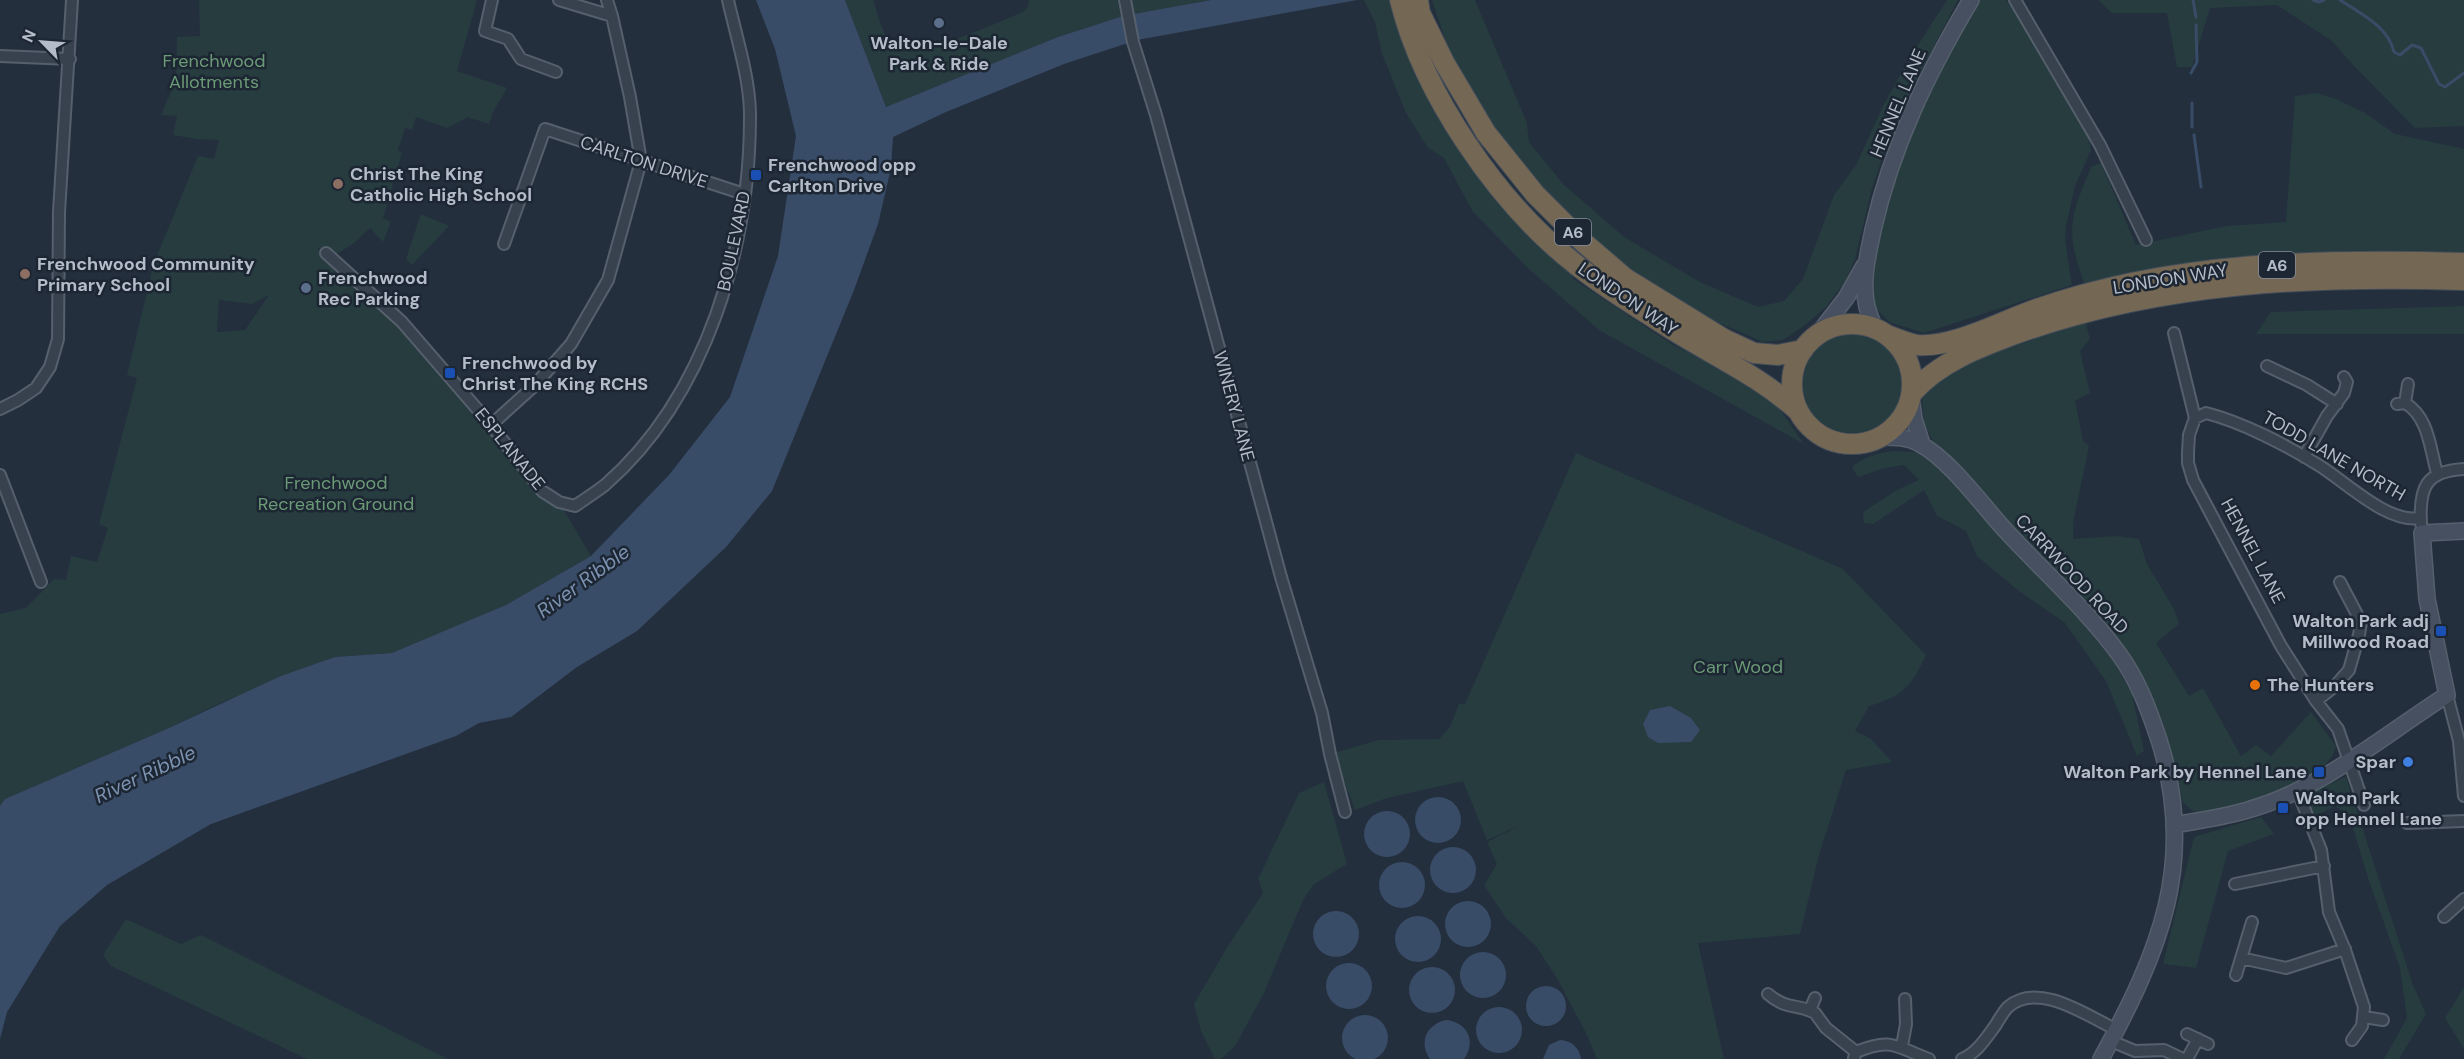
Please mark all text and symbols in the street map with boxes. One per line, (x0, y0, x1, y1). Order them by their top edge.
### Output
north arrow (12, 12, 72, 72)
marker: Walton-le-Dale Park & Ride (932, 16, 946, 30)
text: N (17, 26, 41, 46)
place label: Walton-le-Dale Park & Ride (870, 31, 1008, 76)
street label: HENNEL LANE (1864, 45, 1932, 161)
park label: Frenchwood Allotments (162, 49, 266, 94)
street label: CARLTON DRIVE (577, 130, 711, 194)
place label: Frenchwood opp Carlton Drive (768, 153, 916, 198)
place label: Christ The King Catholic High School (350, 162, 532, 207)
marker: Frenchwood opp Carlton Drive (749, 168, 763, 182)
marker: Christ The King Catholic High School (331, 177, 345, 191)
street label: BOULEVARD (712, 189, 756, 293)
road number: A6 (1555, 219, 1591, 245)
place label: Frenchwood Community Primary School (37, 252, 255, 297)
road number: A6 (2259, 252, 2295, 278)
street label: LONDON WAY (1573, 257, 1683, 342)
street label: LONDON WAY (2111, 258, 2229, 300)
place label: Frenchwood Rec Parking (318, 266, 427, 311)
marker: Frenchwood Community Primary School (18, 267, 32, 281)
marker: Frenchwood Rec Parking (299, 281, 313, 295)
street label: WINERY LANE (1208, 348, 1260, 464)
place label: Frenchwood by Christ The King RCHS (462, 351, 648, 396)
marker: Frenchwood by Christ The King RCHS (443, 366, 457, 380)
street label: ESPLANADE (469, 403, 551, 495)
street label: TODD LANE NORTH (2258, 405, 2410, 507)
park label: Frenchwood Recreation Ground (258, 471, 414, 516)
street label: HENNEL LANE (2215, 494, 2291, 608)
street label: CARRWOOD ROAD (2010, 509, 2134, 639)
water label: River Ribble (531, 538, 635, 624)
place label: Walton Park adj Millwood Road (2292, 609, 2429, 654)
marker: Walton Park adj Millwood Road (2434, 624, 2448, 638)
park label: Carr Wood (1693, 655, 1783, 679)
place label: The Hunters (2267, 673, 2374, 697)
marker: The Hunters (2248, 678, 2262, 692)
water label: River Ribble (90, 739, 200, 809)
place label: Spar (2355, 750, 2396, 774)
marker: Spar (2401, 755, 2415, 769)
place label: Walton Park by Hennel Lane (2063, 760, 2307, 784)
marker: Walton Park by Hennel Lane (2312, 765, 2326, 779)
place label: Walton Park opp Hennel Lane (2295, 786, 2442, 831)
marker: Walton Park opp Hennel Lane (2276, 801, 2290, 815)

